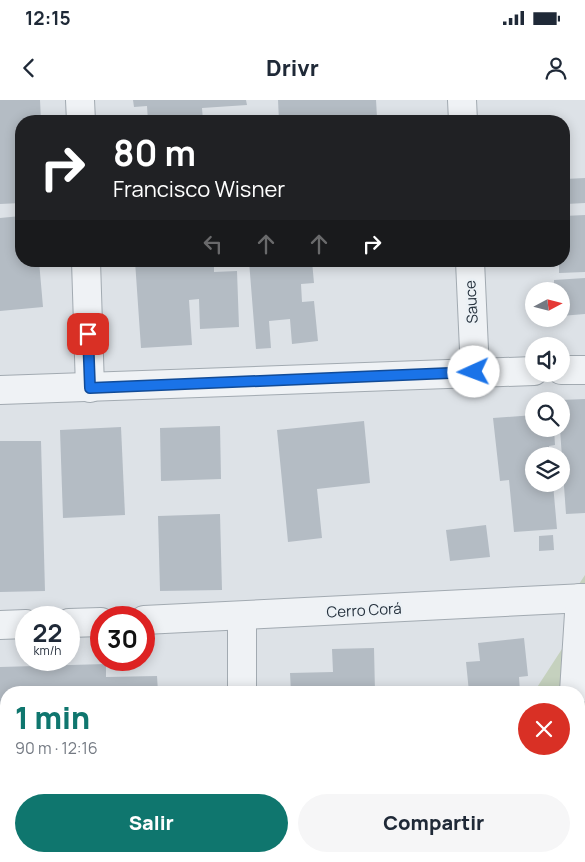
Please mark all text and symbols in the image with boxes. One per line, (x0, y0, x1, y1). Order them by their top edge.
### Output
text: 12:15 (25, 5, 71, 31)
text: Drivr (266, 53, 319, 83)
icon: back (15, 54, 43, 82)
icon: person (542, 54, 570, 82)
text: 80 m (113, 129, 196, 177)
icon: right (30, 135, 95, 200)
text: Francisco Wisner (113, 174, 285, 204)
icon: left (199, 230, 227, 258)
icon: ahead (252, 230, 280, 258)
icon: ahead (305, 230, 333, 258)
icon: right (358, 230, 386, 258)
street label: Sauce (459, 280, 483, 324)
north arrow (525, 282, 570, 328)
map controls (525, 282, 570, 492)
pin (67, 313, 109, 355)
icon: arrive (74, 320, 102, 348)
button: sound (525, 337, 570, 382)
position arrow (447, 345, 499, 397)
button: search (525, 392, 570, 437)
button: layers (525, 447, 570, 492)
street label: Cerro Corá (326, 598, 402, 622)
speed limit sign: 30 (90, 606, 155, 671)
text: 22 (33, 615, 62, 650)
text: km/h (34, 642, 61, 659)
text: 1 min (15, 697, 90, 738)
button: close (518, 703, 570, 755)
text: 90 m · 12:16 (15, 737, 98, 759)
button: Salir (15, 794, 288, 852)
button: Compartir (298, 794, 570, 852)

